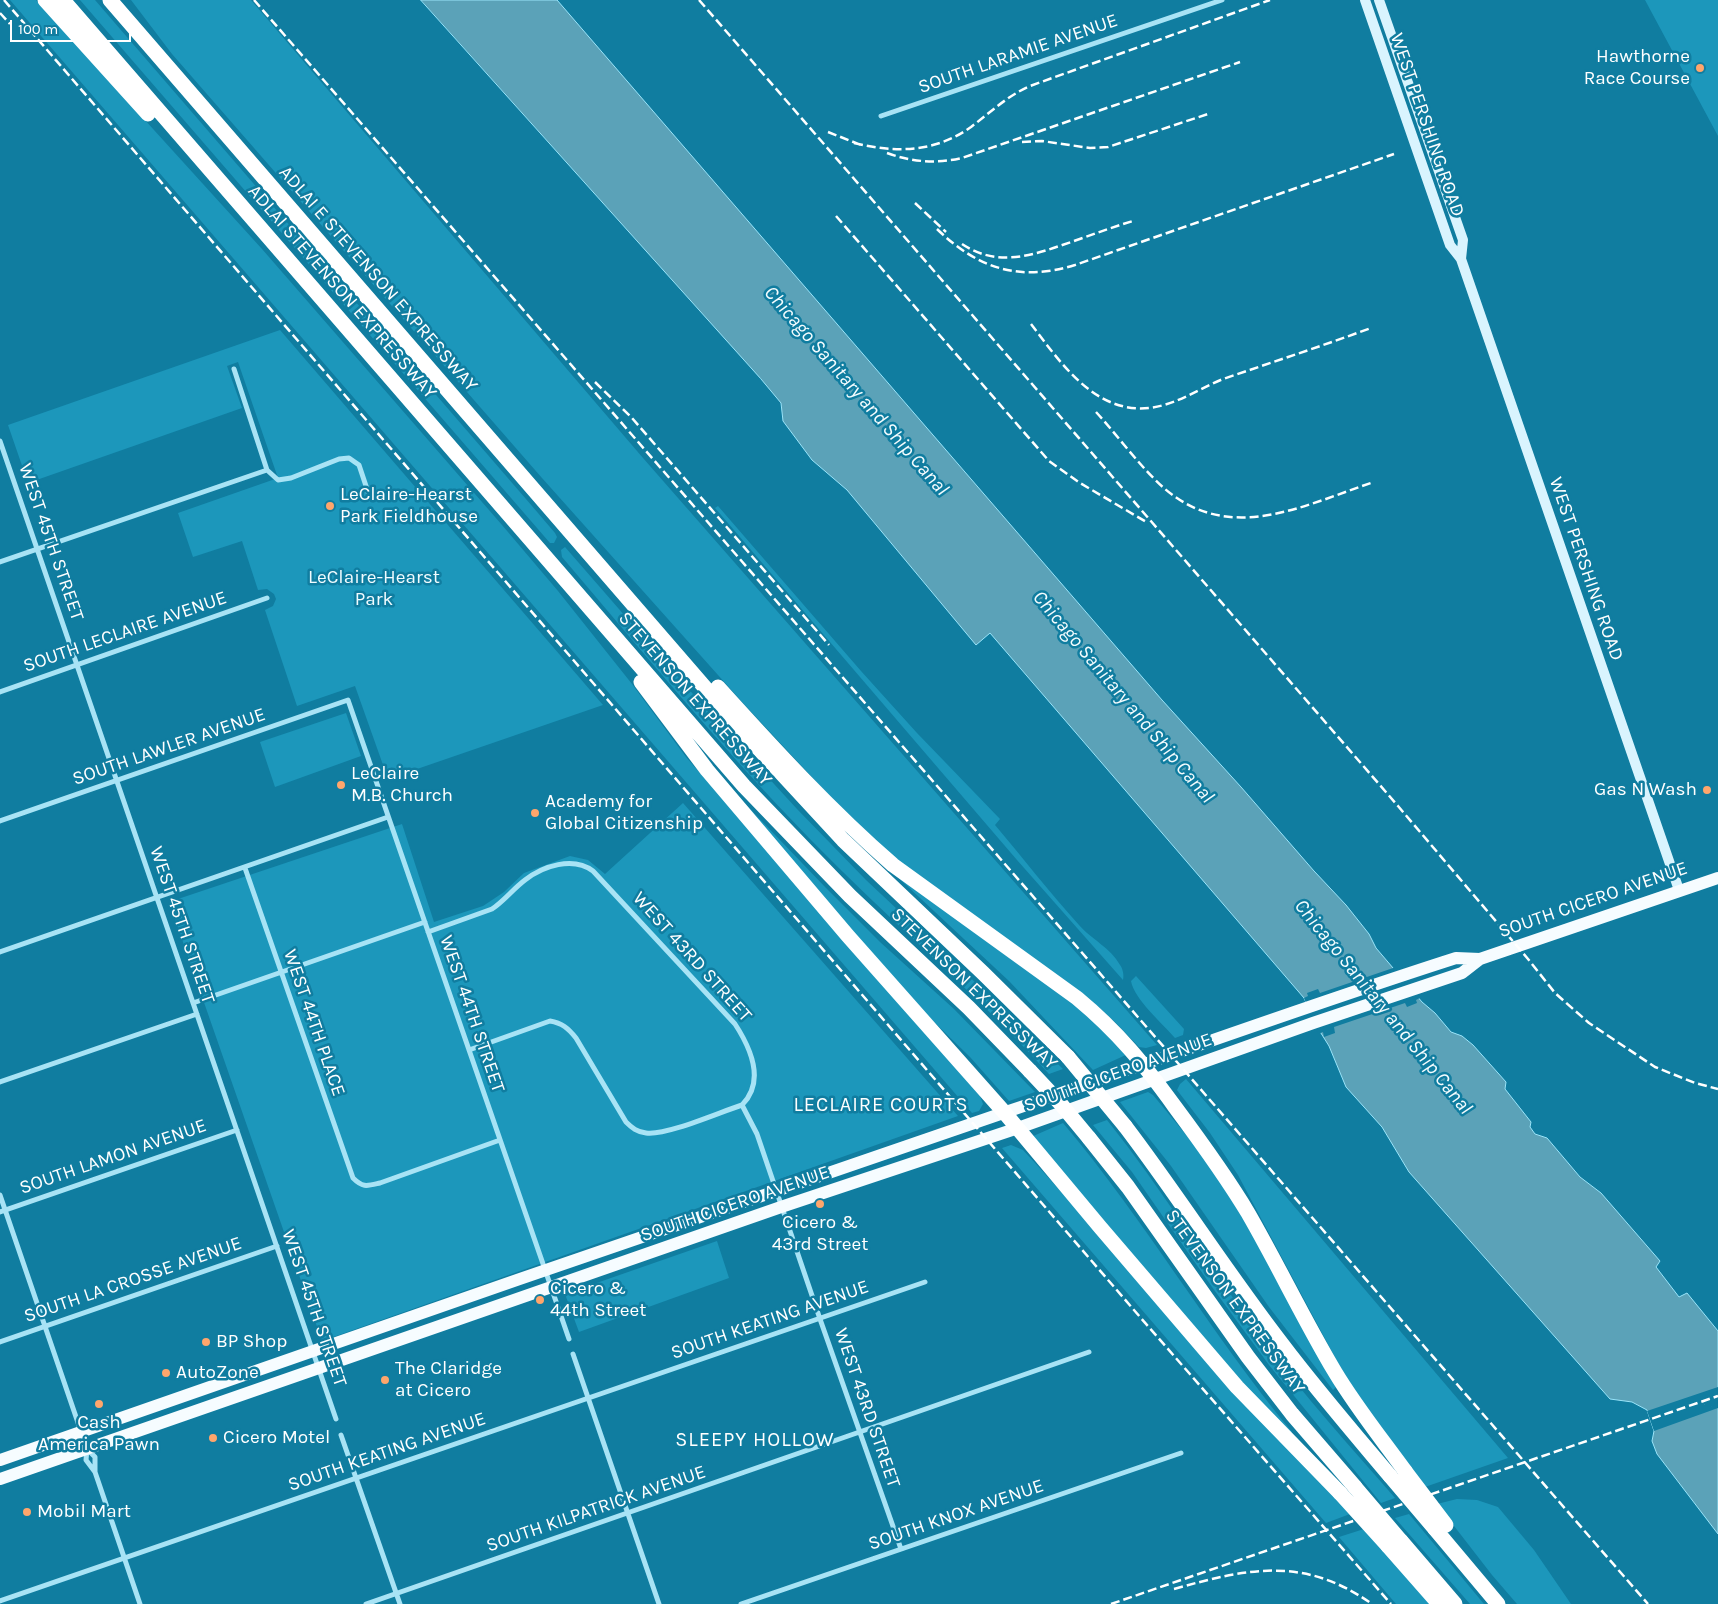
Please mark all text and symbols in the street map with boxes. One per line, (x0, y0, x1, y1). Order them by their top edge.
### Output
street label: SOUTH LARAMIE AVENUE (915, 9, 1121, 99)
scale bar (12, 10, 134, 42)
text: 100 m (18, 20, 58, 38)
street label: WEST PERSHING ROAD (1385, 30, 1469, 220)
place label: Hawthorne Race Course (1584, 46, 1690, 90)
marker: Hawthorne Race Course (1694, 62, 1706, 74)
street label: ADLAI E STEVENSON EXPRESSWAY (274, 162, 482, 396)
street label: ADLAI STEVENSON EXPRESSWAY (243, 180, 441, 404)
water label: Chicago Sanitary and Ship Canal (758, 281, 954, 501)
street label: WEST 45TH STREET (13, 460, 89, 624)
street label: WEST PERSHING ROAD (1544, 474, 1628, 664)
place label: LeClaire-Hearst Park Fieldhouse (340, 484, 478, 528)
marker: LeClaire-Hearst Park Fieldhouse (324, 500, 336, 512)
park label: LeClaire-Hearst Park (308, 567, 440, 611)
street label: SOUTH LECLAIRE AVENUE (20, 586, 230, 678)
water label: Chicago Sanitary and Ship Canal (1027, 586, 1219, 808)
street label: STEVENSON EXPRESSWAY (613, 607, 777, 791)
street label: SOUTH LAWLER AVENUE (69, 703, 269, 791)
place label: LeClaire M.B. Church (351, 763, 453, 807)
marker: LeClaire M.B. Church (335, 779, 347, 791)
place label: Gas N Wash (1594, 779, 1697, 801)
marker: Gas N Wash (1701, 784, 1713, 796)
place label: Academy for Global Citizenship (545, 791, 703, 835)
marker: Academy for Global Citizenship (529, 807, 541, 819)
street label: WEST 45TH STREET (144, 843, 220, 1007)
street label: SOUTH CICERO AVENUE (1495, 857, 1691, 943)
street label: WEST 43RD STREET (628, 887, 756, 1027)
water label: Chicago Sanitary and Ship Canal (1289, 895, 1477, 1119)
street label: STEVENSON EXPRESSWAY (886, 903, 1062, 1075)
street label: WEST 44TH STREET (434, 932, 510, 1096)
street label: WEST 44TH PLACE (278, 947, 350, 1099)
street label: SOUTH CICERO AVENUE (1021, 1028, 1215, 1118)
district label: LECLAIRE COURTS (792, 1093, 970, 1117)
street label: SOUTH LAMON AVENUE (16, 1114, 210, 1200)
street label: SOUTH CICERO AVENUE (637, 1161, 833, 1247)
marker: Cicero & 43rd Street (814, 1198, 826, 1210)
street label: STEVENSON EXPRESSWAY (1160, 1205, 1310, 1399)
place label: Cicero & 43rd Street (772, 1212, 868, 1256)
street label: WEST 45TH STREET (276, 1226, 352, 1390)
street label: SOUTH LA CROSSE AVENUE (21, 1232, 245, 1328)
street label: SOUTH KEATING AVENUE (668, 1275, 872, 1365)
place label: Cicero & 44th Street (550, 1278, 647, 1322)
marker: Cicero & 44th Street (534, 1294, 546, 1306)
street label: WEST 43RD STREET (829, 1325, 905, 1491)
place label: BP Shop (216, 1331, 287, 1353)
marker: BP Shop (200, 1336, 212, 1348)
place label: The Claridge at Cicero (395, 1358, 502, 1402)
place label: AutoZone (176, 1362, 259, 1384)
marker: AutoZone (160, 1367, 172, 1379)
marker: The Claridge at Cicero (379, 1374, 391, 1386)
marker: Cash America Pawn (93, 1398, 105, 1410)
street label: SOUTH KEATING AVENUE (285, 1407, 489, 1497)
place label: Cash America Pawn (38, 1412, 160, 1456)
place label: Cicero Motel (223, 1427, 330, 1449)
district label: SLEEPY HOLLOW (674, 1428, 836, 1452)
marker: Cicero Motel (207, 1432, 219, 1444)
street label: SOUTH KILPATRICK AVENUE (483, 1461, 709, 1557)
street label: SOUTH KNOX AVENUE (865, 1474, 1047, 1556)
place label: Mobil Mart (37, 1501, 131, 1523)
marker: Mobil Mart (21, 1506, 33, 1518)

